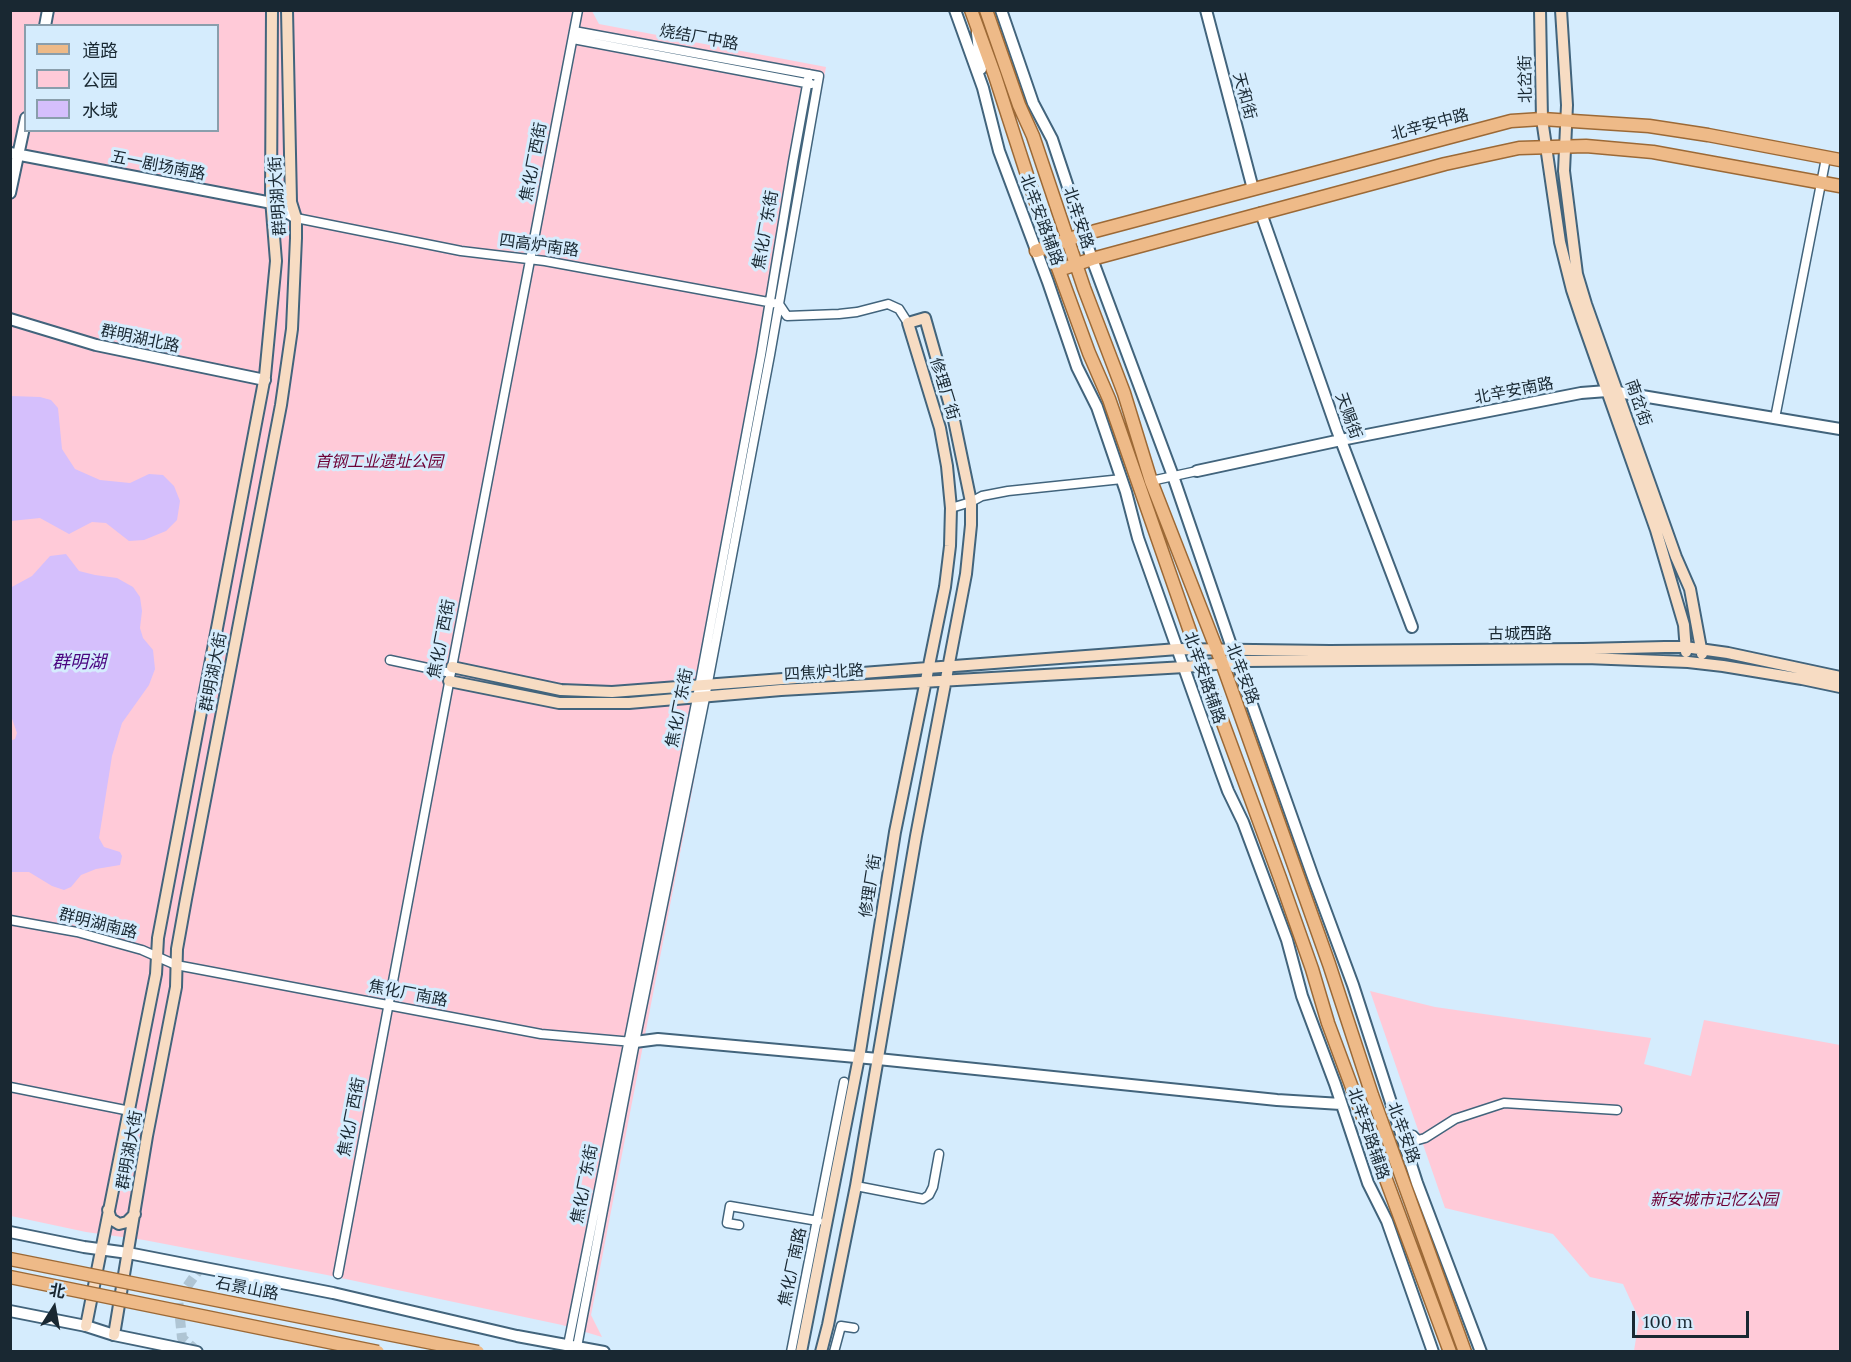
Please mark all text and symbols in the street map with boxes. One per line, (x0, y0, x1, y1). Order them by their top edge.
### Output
street label: 烧结厂中路 (658, 22, 740, 54)
legend (24, 24, 219, 132)
text: 道路 (82, 39, 118, 62)
street label: 北岔街 (1516, 55, 1536, 103)
text: 公园 (82, 69, 118, 92)
street label: 天和街 (1229, 70, 1259, 122)
text: 水域 (82, 99, 118, 122)
street label: 北辛安中路 (1389, 105, 1471, 145)
street label: 焦化厂西街 (517, 121, 551, 203)
street label: 五一剧场南路 (109, 147, 207, 185)
street label: 群明湖大街 (266, 155, 290, 237)
street label: 北辛安路辅路 (1016, 172, 1066, 268)
street label: 北辛安路 (1059, 185, 1097, 251)
street label: 焦化厂东街 (750, 189, 782, 271)
street label: 四高炉南路 (498, 231, 580, 261)
street label: 群明湖北路 (99, 321, 181, 357)
street label: 修理厂街 (925, 356, 963, 422)
street label: 北辛安南路 (1473, 374, 1555, 408)
street label: 南岔街 (1621, 377, 1655, 429)
street label: 天赐街 (1331, 390, 1365, 442)
park label: 首钢工业遗址公园 (315, 452, 443, 472)
street label: 焦化厂西街 (425, 598, 459, 680)
street label: 古城西路 (1488, 624, 1552, 644)
street label: 北辛安路辅路 (1179, 629, 1229, 727)
street label: 群明湖大街 (197, 631, 231, 713)
street label: 北辛安路 (1222, 641, 1262, 707)
water label: 群明湖 (52, 652, 106, 674)
street label: 四焦炉北路 (784, 661, 864, 685)
street label: 焦化厂东街 (663, 667, 697, 749)
street label: 修理厂街 (857, 853, 885, 919)
street label: 群明湖南路 (57, 905, 139, 943)
street label: 焦化厂南路 (367, 977, 449, 1011)
street label: 焦化厂西街 (335, 1076, 369, 1158)
street label: 北辛安路辅路 (1343, 1085, 1393, 1183)
street label: 北辛安路 (1383, 1100, 1423, 1166)
street label: 群明湖大街 (114, 1109, 146, 1191)
street label: 焦化厂东街 (568, 1143, 602, 1225)
park label: 新安城市记忆公园 (1650, 1190, 1778, 1210)
street label: 焦化厂南路 (775, 1226, 811, 1308)
street label: 石景山路 (214, 1273, 280, 1305)
north arrow (24, 1278, 84, 1338)
text: 北 (48, 1279, 67, 1302)
scale bar (1635, 1299, 1752, 1337)
text: 100 m (1643, 1310, 1693, 1333)

